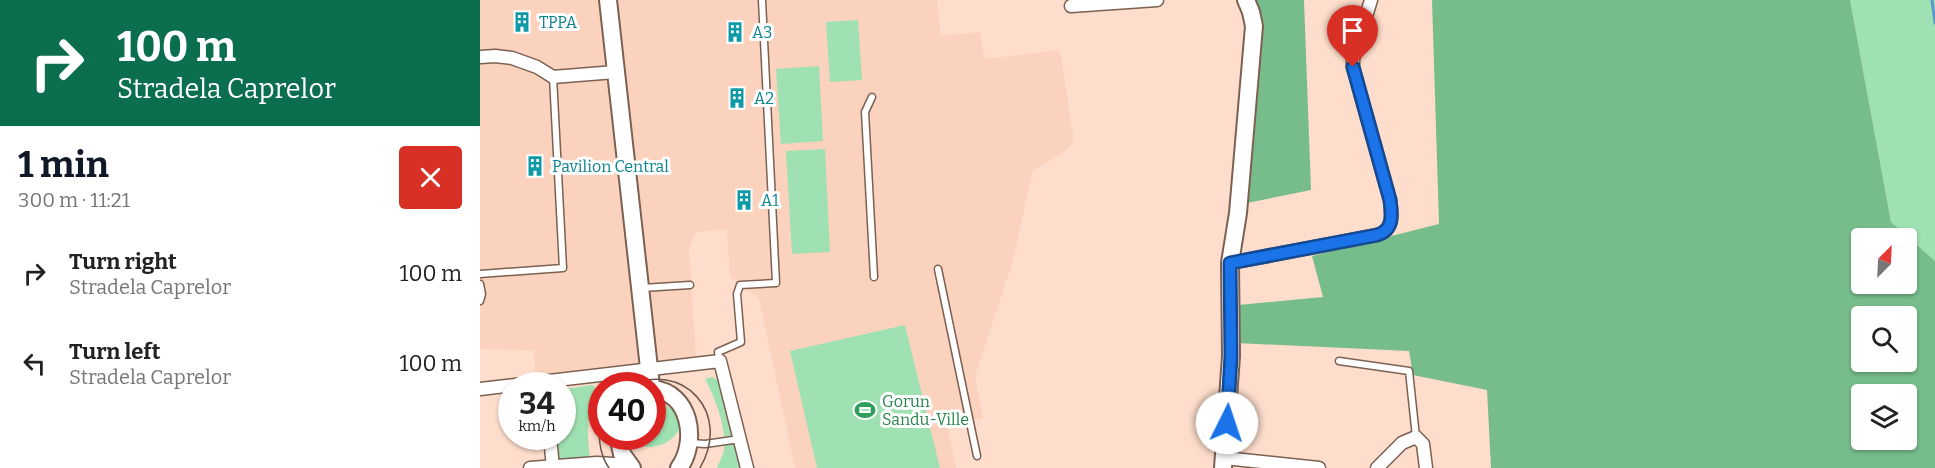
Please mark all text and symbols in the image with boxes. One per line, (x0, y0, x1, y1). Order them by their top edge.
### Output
pin (1327, 5, 1378, 67)
building icon: TPPA (510, 10, 534, 34)
place label: TPPA (539, 13, 578, 32)
icon: arrive (1336, 14, 1369, 47)
building icon: A3 (723, 20, 747, 44)
text: 100 m (117, 22, 236, 72)
place label: A3 (752, 23, 772, 42)
icon: right (18, 24, 96, 102)
text: Stradela Caprelor (117, 73, 336, 105)
building icon: A2 (725, 86, 749, 110)
place label: A2 (754, 89, 774, 108)
text: 1 min (18, 143, 109, 187)
button: close (399, 146, 462, 209)
building icon: Pavilion Central (523, 154, 547, 178)
place label: Pavilion Central (552, 157, 669, 176)
text: 300 m · 11:21 (18, 188, 130, 212)
building icon: A1 (732, 188, 756, 212)
place label: A1 (761, 191, 779, 210)
north arrow (1851, 228, 1917, 294)
map controls (1851, 228, 1917, 450)
text: Turn right (69, 248, 177, 275)
icon: right (18, 257, 51, 290)
text: 100 m (399, 260, 462, 287)
text: Stradela Caprelor (69, 275, 231, 299)
button: search (1851, 306, 1917, 372)
text: Turn left (69, 338, 161, 365)
icon: left (18, 347, 51, 380)
text: 100 m (399, 350, 462, 377)
text: Stradela Caprelor (69, 365, 231, 389)
speed limit sign: 40 (588, 372, 666, 450)
button: layers (1851, 384, 1917, 450)
text: 34 (519, 386, 555, 422)
position arrow (1195, 391, 1259, 455)
place label: Gorun Sandu-Ville (882, 392, 969, 429)
sports icon: Gorun Sandu-Ville (853, 398, 877, 422)
text: km/h (518, 417, 556, 435)

